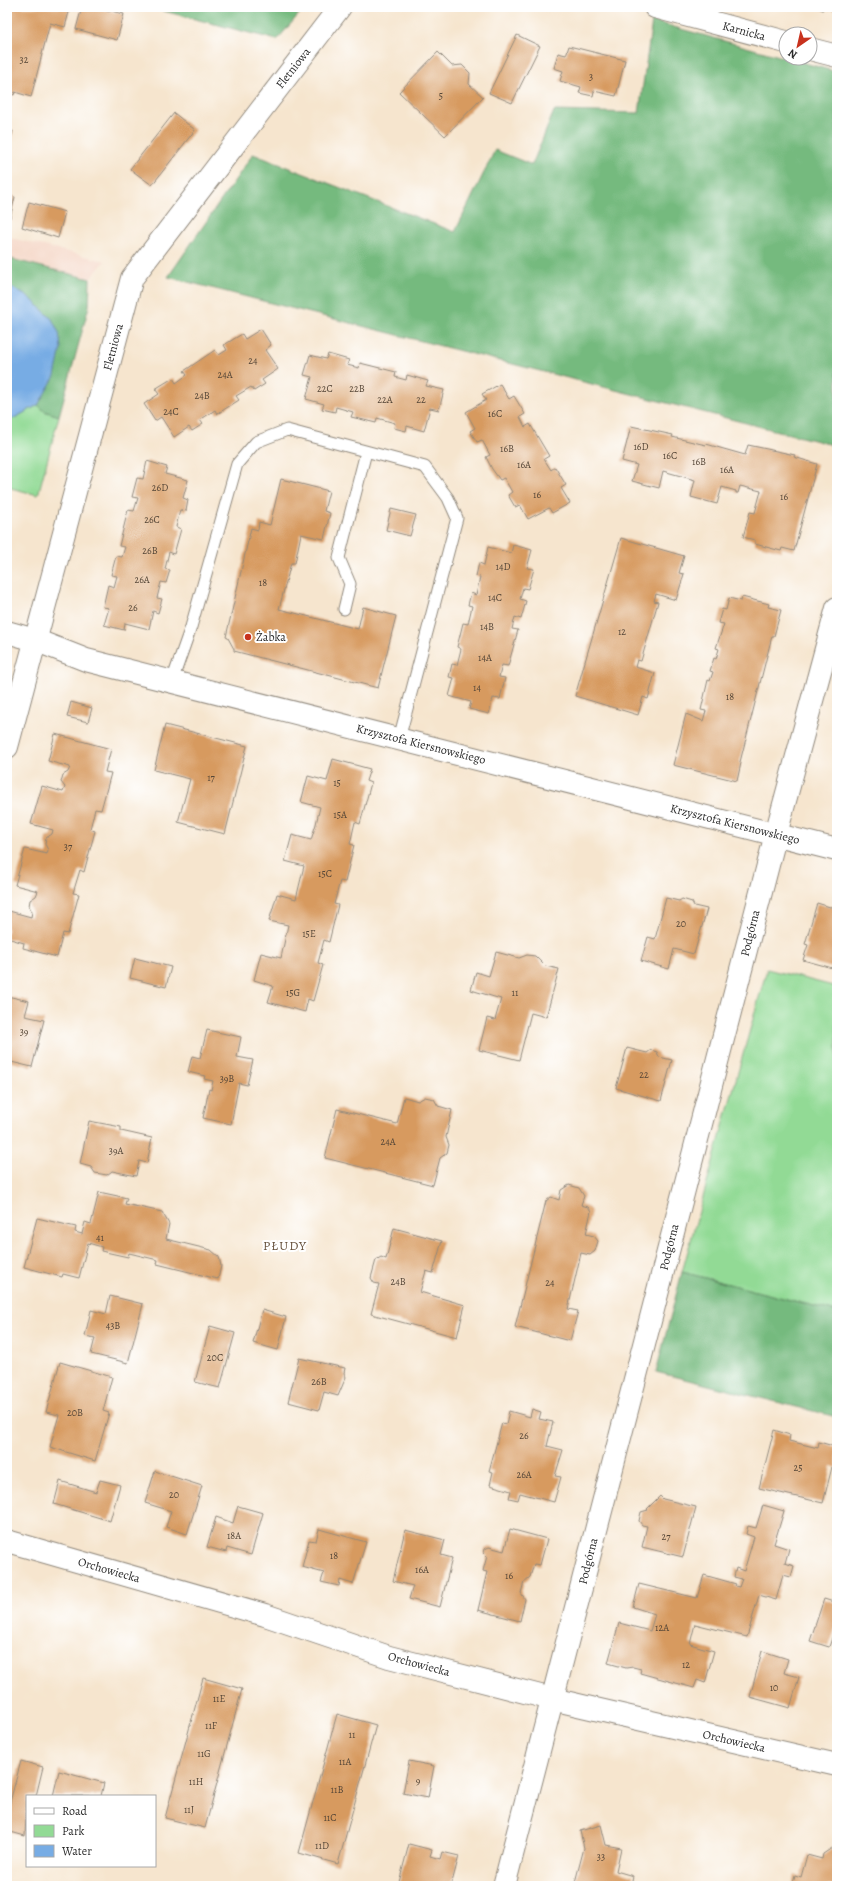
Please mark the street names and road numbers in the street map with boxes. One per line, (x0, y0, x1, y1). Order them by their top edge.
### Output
street label: Karnicka (721, 18, 768, 45)
street label: Fletniowa (272, 44, 314, 92)
street label: Fletniowa (99, 321, 127, 372)
street label: Krzysztofa Kiersnowskiego (355, 720, 488, 768)
street label: Krzysztofa Kiersnowskiego (669, 800, 802, 848)
street label: Podgórna (737, 908, 764, 958)
street label: Podgórna (656, 1222, 683, 1272)
street label: Podgórna (575, 1536, 602, 1586)
street label: Orchowiecka (76, 1554, 142, 1587)
street label: Orchowiecka (386, 1648, 452, 1680)
street label: Orchowiecka (701, 1726, 767, 1756)

